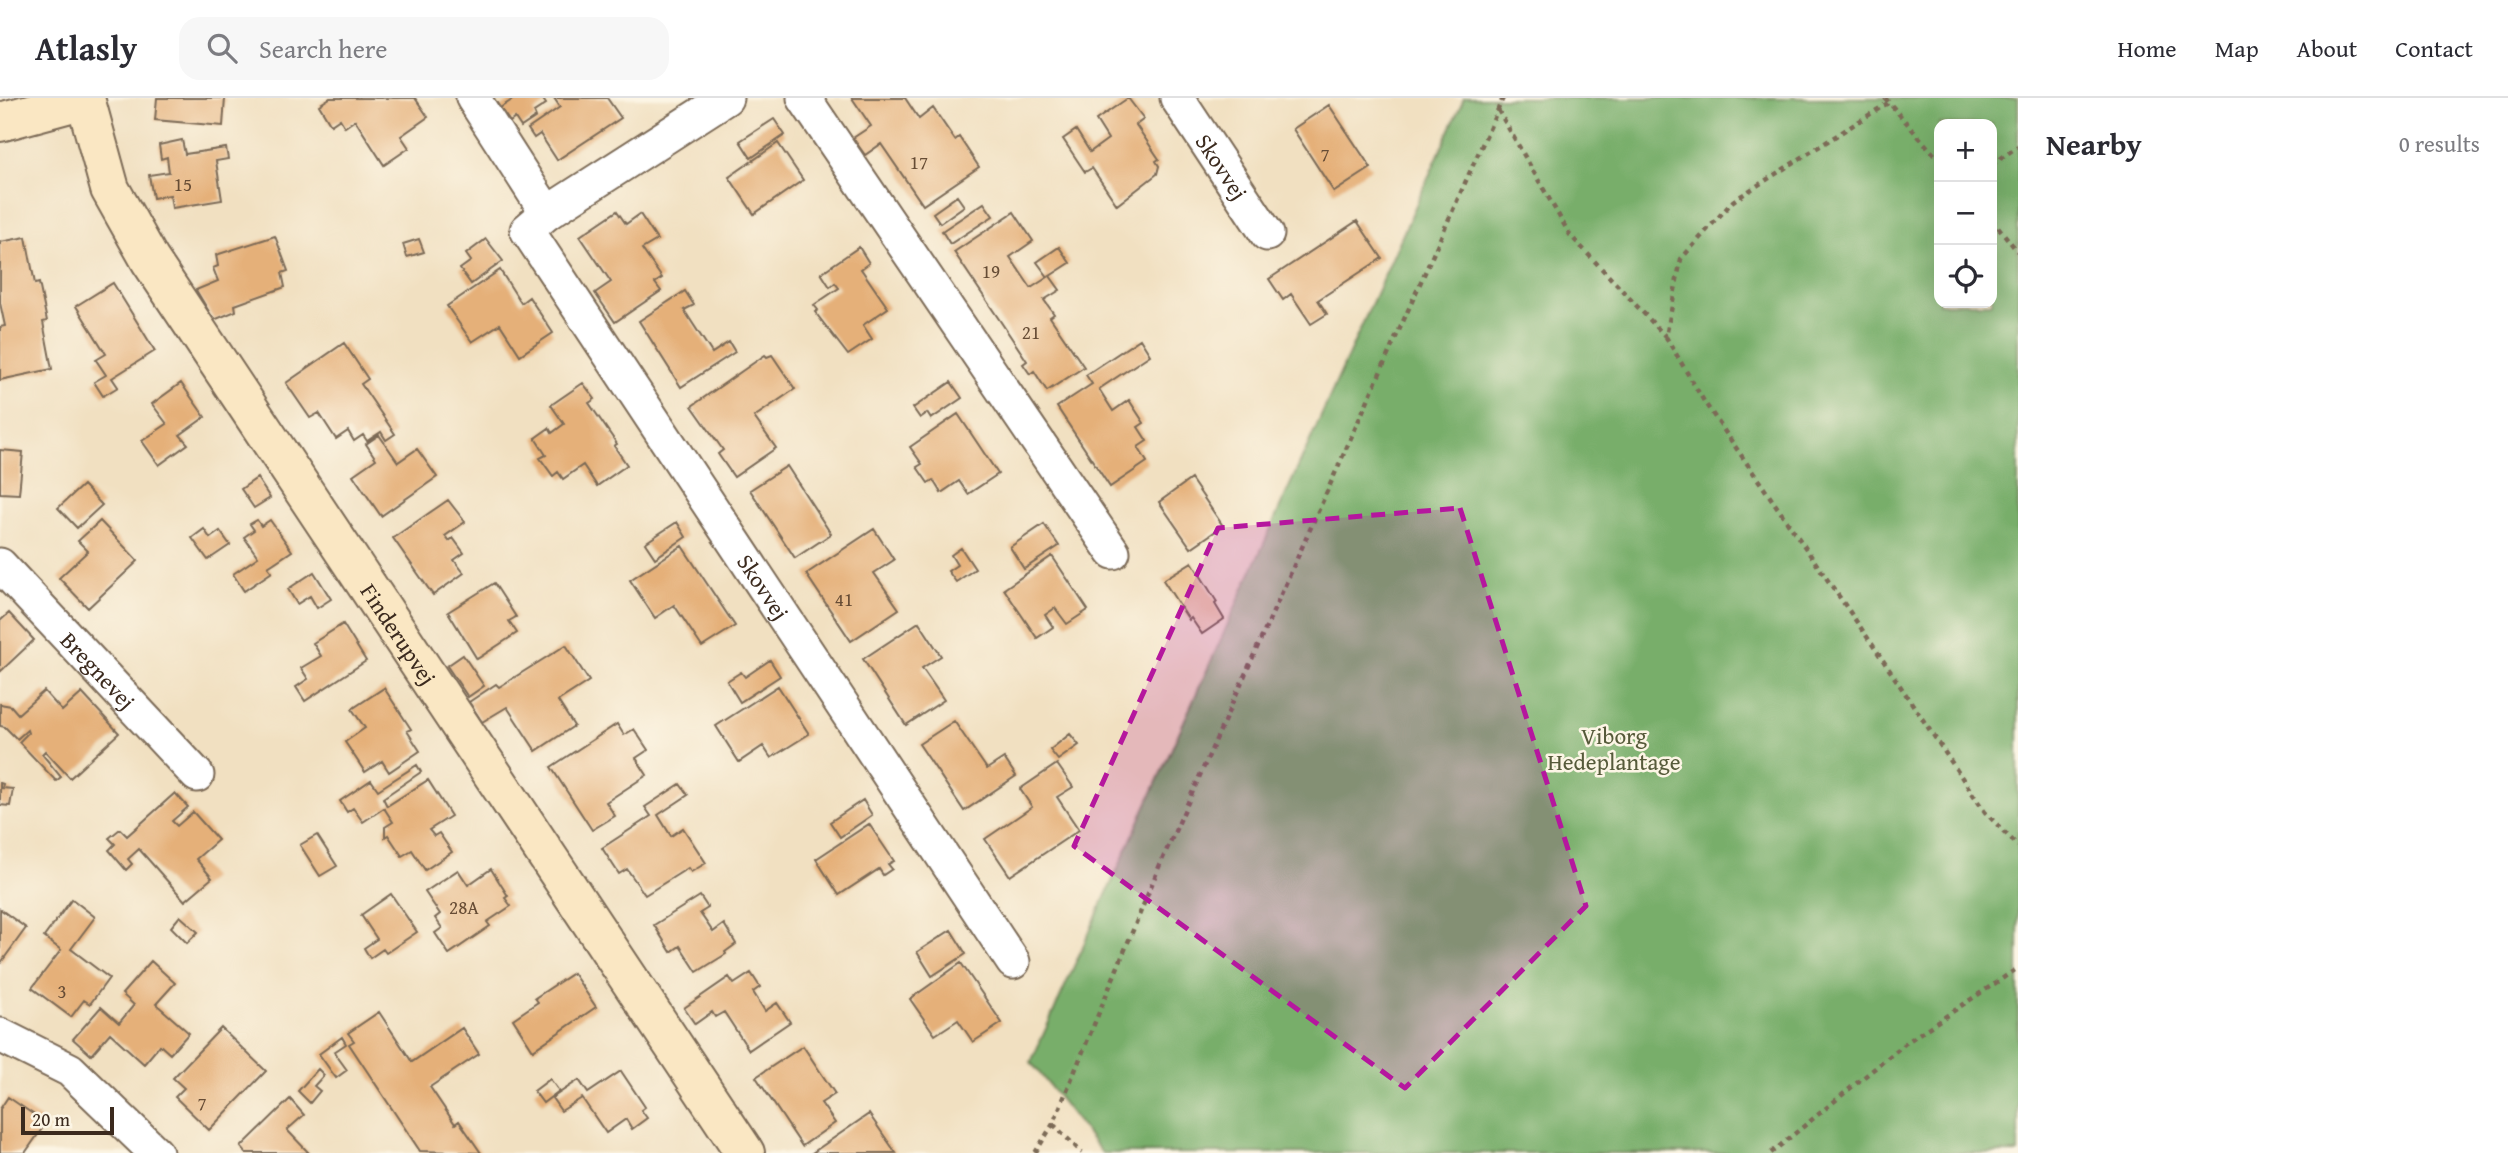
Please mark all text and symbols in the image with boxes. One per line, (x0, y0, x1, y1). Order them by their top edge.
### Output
search box (179, 17, 669, 80)
text: Atlasly (35, 24, 137, 72)
icon: search (203, 29, 241, 67)
text: Search here (259, 29, 387, 68)
text: Home (2118, 31, 2177, 66)
text: Map (2215, 31, 2259, 66)
text: About (2297, 31, 2357, 66)
text: Contact (2395, 31, 2473, 66)
map controls (1934, 119, 1997, 308)
button: + (1934, 119, 1997, 182)
text: Nearby (2046, 122, 2142, 166)
street label: Skovvej (1188, 127, 1256, 206)
text: 0 results (2399, 127, 2480, 160)
house number: 7 (1320, 140, 1330, 168)
house number: 17 (910, 148, 928, 176)
house number: 15 (174, 170, 192, 198)
button: − (1934, 182, 1997, 245)
button: locate (1934, 245, 1997, 308)
house number: 19 (982, 257, 1000, 285)
house number: 21 (1022, 318, 1040, 346)
street label: Skovvej (730, 547, 798, 626)
street label: Finderupvej (353, 576, 445, 691)
house number: 41 (835, 585, 853, 613)
street label: Bregnevej (54, 624, 143, 716)
park label: Viborg Hedeplantage (1547, 719, 1681, 778)
house number: 28A (449, 893, 479, 921)
house number: 3 (57, 977, 67, 1005)
house number: 7 (197, 1089, 207, 1117)
scale bar (21, 1104, 114, 1136)
text: 20 m (32, 1105, 70, 1133)

